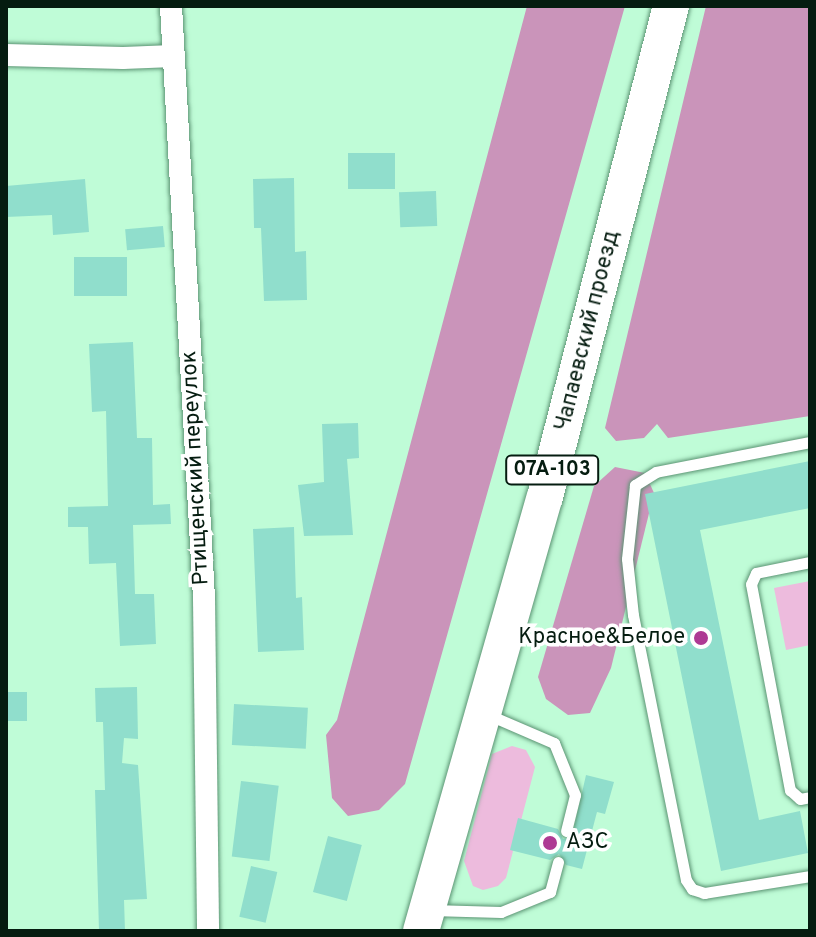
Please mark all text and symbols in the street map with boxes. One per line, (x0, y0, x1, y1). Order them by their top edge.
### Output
street label: Чапаевский проезд (550, 228, 626, 434)
street label: Ртищенский переулок (177, 350, 215, 586)
road number: 07А-103 (504, 454, 600, 486)
place label: Красное&Белое (518, 625, 685, 651)
marker: Красное&Белое (692, 629, 710, 647)
place label: АЗС (566, 830, 609, 856)
marker: АЗС (541, 834, 559, 852)

